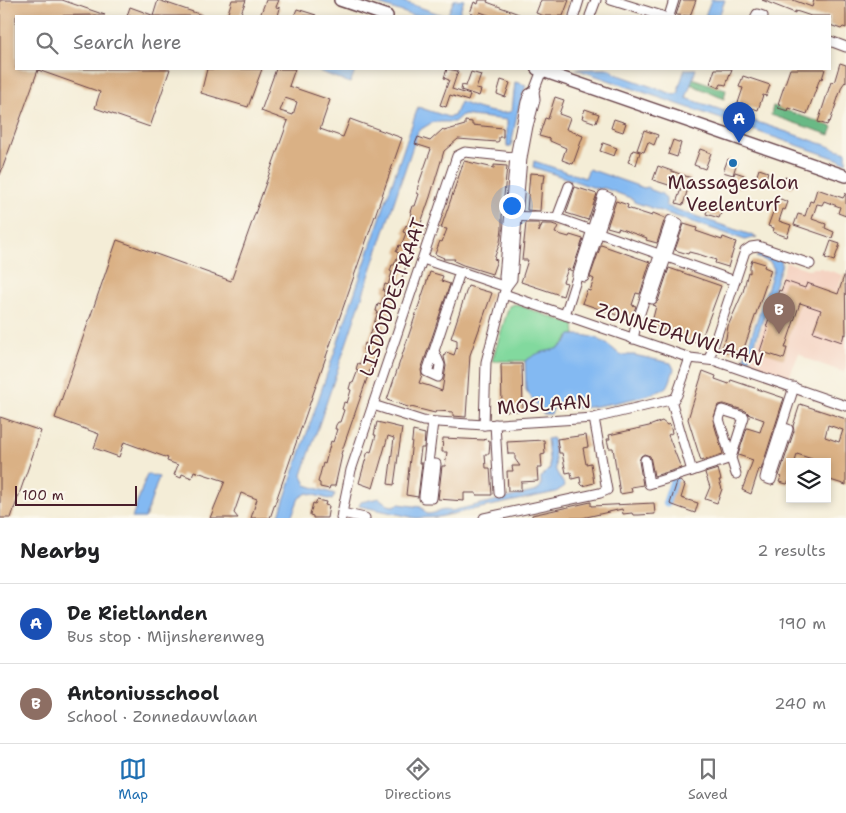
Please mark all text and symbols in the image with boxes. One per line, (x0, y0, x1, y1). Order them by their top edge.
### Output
search box (15, 15, 831, 70)
icon: search (33, 29, 61, 57)
text: Search here (73, 30, 182, 55)
pin: A (723, 102, 755, 143)
marker: Massagesalon Veelenturf (727, 157, 739, 169)
place label: Massagesalon Veelenturf (667, 170, 799, 217)
your location (499, 193, 525, 219)
street label: LISDODDESTRAAT (354, 214, 431, 380)
pin: B (763, 293, 795, 334)
street label: ZONNEDAUWLAAN (593, 297, 767, 372)
street label: MOSLAAN (496, 389, 592, 420)
map controls (786, 458, 831, 503)
button: layers (786, 458, 831, 503)
scale bar (15, 483, 138, 506)
text: 100 m (22, 486, 64, 504)
text: Nearby (20, 537, 100, 565)
text: 2 results (757, 540, 826, 561)
text: De Rietlanden (67, 601, 207, 626)
text: A (30, 613, 42, 634)
text: 190 m (779, 613, 826, 634)
text: Bus stop · Mijnsherenweg (67, 626, 265, 647)
text: Antoniusschool (67, 681, 219, 706)
text: B (31, 693, 41, 714)
text: 240 m (774, 693, 826, 714)
text: School · Zonnedauwlaan (67, 706, 258, 727)
tab: Map (118, 755, 148, 803)
tab: Directions (385, 755, 452, 803)
tab: Saved (688, 755, 728, 803)

